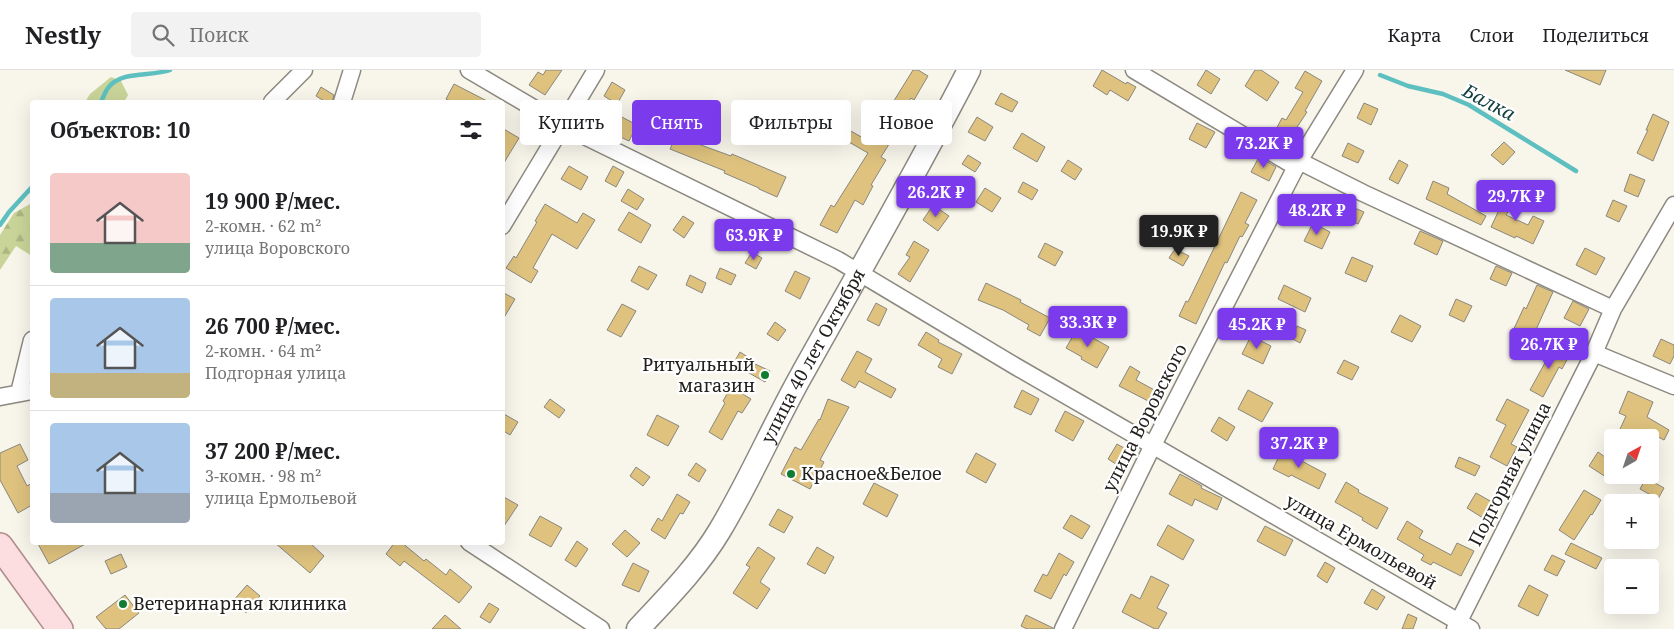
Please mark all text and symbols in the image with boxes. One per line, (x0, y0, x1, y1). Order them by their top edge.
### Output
search box (131, 12, 481, 57)
text: Nestly (25, 18, 101, 51)
icon: search (149, 21, 177, 49)
text: Поиск (189, 22, 249, 48)
text: Карта (1387, 23, 1442, 47)
text: Слои (1470, 23, 1514, 47)
text: Поделиться (1542, 23, 1649, 47)
water label: Балка (1457, 77, 1520, 127)
chip: Купить (520, 100, 622, 145)
chip: Снять (632, 100, 721, 145)
chip: Фильтры (731, 100, 851, 145)
chip: Новое (861, 100, 952, 145)
text: Объектов: 10 (50, 116, 190, 144)
icon: filters (457, 116, 485, 144)
pin: 73.2K ₽ (1218, 126, 1310, 169)
text: 73.2K ₽ (1235, 132, 1293, 154)
pin: 26.2K ₽ (890, 176, 982, 218)
pin: 29.7K ₽ (1470, 180, 1562, 222)
text: 26.2K ₽ (907, 181, 965, 203)
text: 29.7K ₽ (1487, 185, 1545, 207)
text: 19 900 ₽/мес. (205, 187, 341, 215)
icon: home (90, 193, 150, 253)
pin: 48.2K ₽ (1271, 194, 1363, 236)
text: 48.2K ₽ (1288, 199, 1346, 221)
pin: 19.9K ₽ (1133, 214, 1225, 257)
text: 2-комн. · 62 m² (205, 215, 321, 237)
pin: 63.9K ₽ (708, 218, 800, 261)
text: 19.9K ₽ (1150, 220, 1208, 242)
text: 63.9K ₽ (725, 224, 783, 246)
text: улица Воровского (205, 237, 350, 259)
street label: улица 40 лет Октября (755, 264, 870, 447)
pin: 33.3K ₽ (1042, 306, 1134, 348)
pin: 45.2K ₽ (1211, 308, 1303, 350)
text: 33.3K ₽ (1059, 311, 1117, 333)
text: 26 700 ₽/мес. (205, 312, 341, 340)
text: 45.2K ₽ (1228, 313, 1286, 335)
icon: home (90, 318, 150, 378)
pin: 26.7K ₽ (1503, 328, 1595, 370)
text: 26.7K ₽ (1520, 333, 1578, 355)
street label: улица Воровского (1096, 339, 1192, 496)
text: 2-комн. · 64 m² (205, 340, 321, 362)
place label: Ритуальный магазин (642, 352, 755, 397)
text: Подгорная улица (205, 362, 346, 384)
marker: Ритуальный магазин (759, 369, 771, 381)
street label: Подгорная улица (1462, 397, 1556, 550)
pin: 37.2K ₽ (1253, 426, 1345, 469)
north arrow (1604, 429, 1659, 484)
map controls (1604, 429, 1659, 614)
text: 37.2K ₽ (1270, 432, 1328, 454)
text: 37 200 ₽/мес. (205, 437, 341, 465)
icon: home (90, 443, 150, 503)
place label: Красное&Белое (801, 461, 942, 485)
text: 3-комн. · 98 m² (205, 465, 321, 487)
marker: Красное&Белое (785, 468, 797, 480)
text: улица Ермольевой (205, 487, 357, 509)
street label: улица Ермольевой (1281, 488, 1442, 594)
button: + (1604, 494, 1659, 549)
button: − (1604, 559, 1659, 614)
place label: Ветеринарная клиника (133, 591, 347, 615)
marker: Ветеринарная клиника (117, 598, 129, 610)

